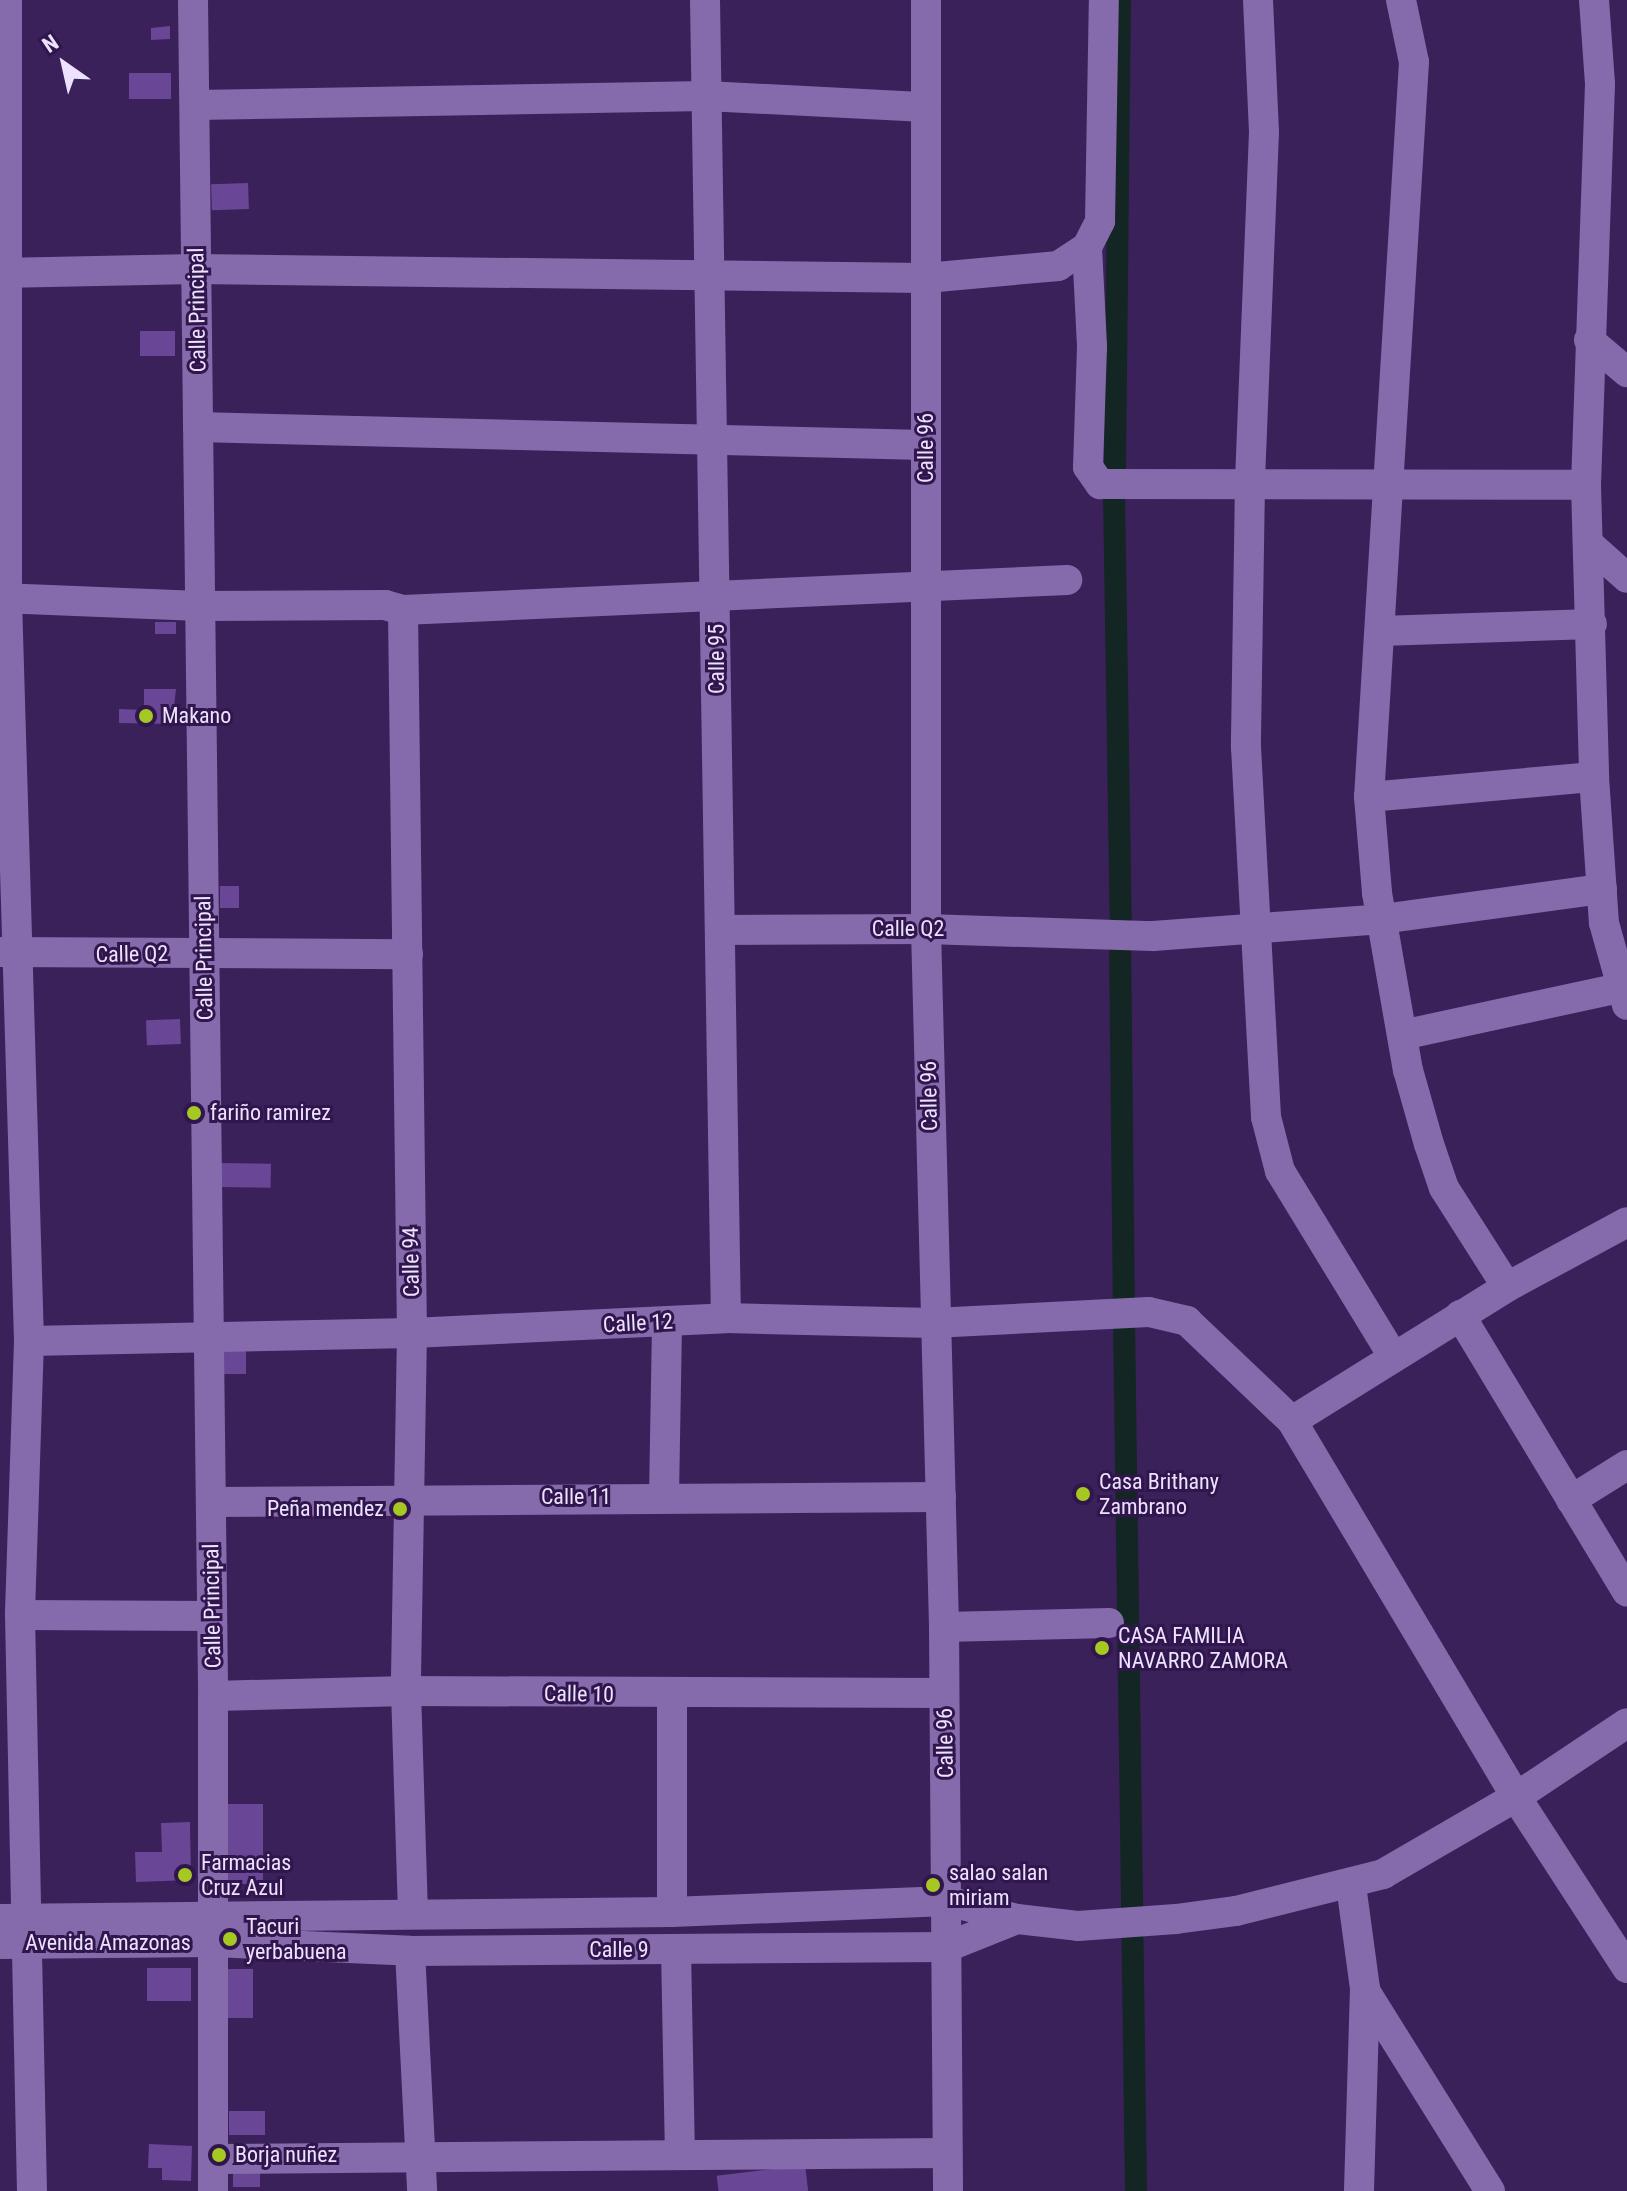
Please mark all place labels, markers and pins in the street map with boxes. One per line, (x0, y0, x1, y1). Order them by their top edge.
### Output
place label: Makano (162, 703, 231, 729)
marker: Makano (137, 707, 155, 725)
place label: fariño ramirez (210, 1100, 331, 1126)
marker: fariño ramirez (185, 1104, 203, 1122)
place label: Casa Brithany Zambrano (1099, 1468, 1219, 1520)
marker: Casa Brithany Zambrano (1074, 1485, 1092, 1503)
place label: Peña mendez (267, 1496, 384, 1522)
marker: Peña mendez (391, 1500, 409, 1518)
place label: CASA FAMILIA NAVARRO ZAMORA (1118, 1622, 1288, 1674)
marker: CASA FAMILIA NAVARRO ZAMORA (1093, 1639, 1111, 1657)
place label: Farmacias Cruz Azul (201, 1849, 291, 1900)
place label: salao salan miriam (949, 1859, 1048, 1910)
marker: Farmacias Cruz Azul (176, 1866, 194, 1884)
marker: salao salan miriam (924, 1876, 942, 1894)
place label: Tacuri yerbabuena (246, 1913, 346, 1964)
marker: Tacuri yerbabuena (221, 1930, 239, 1948)
place label: Borja nuñez (235, 2142, 337, 2168)
marker: Borja nuñez (210, 2146, 228, 2164)

